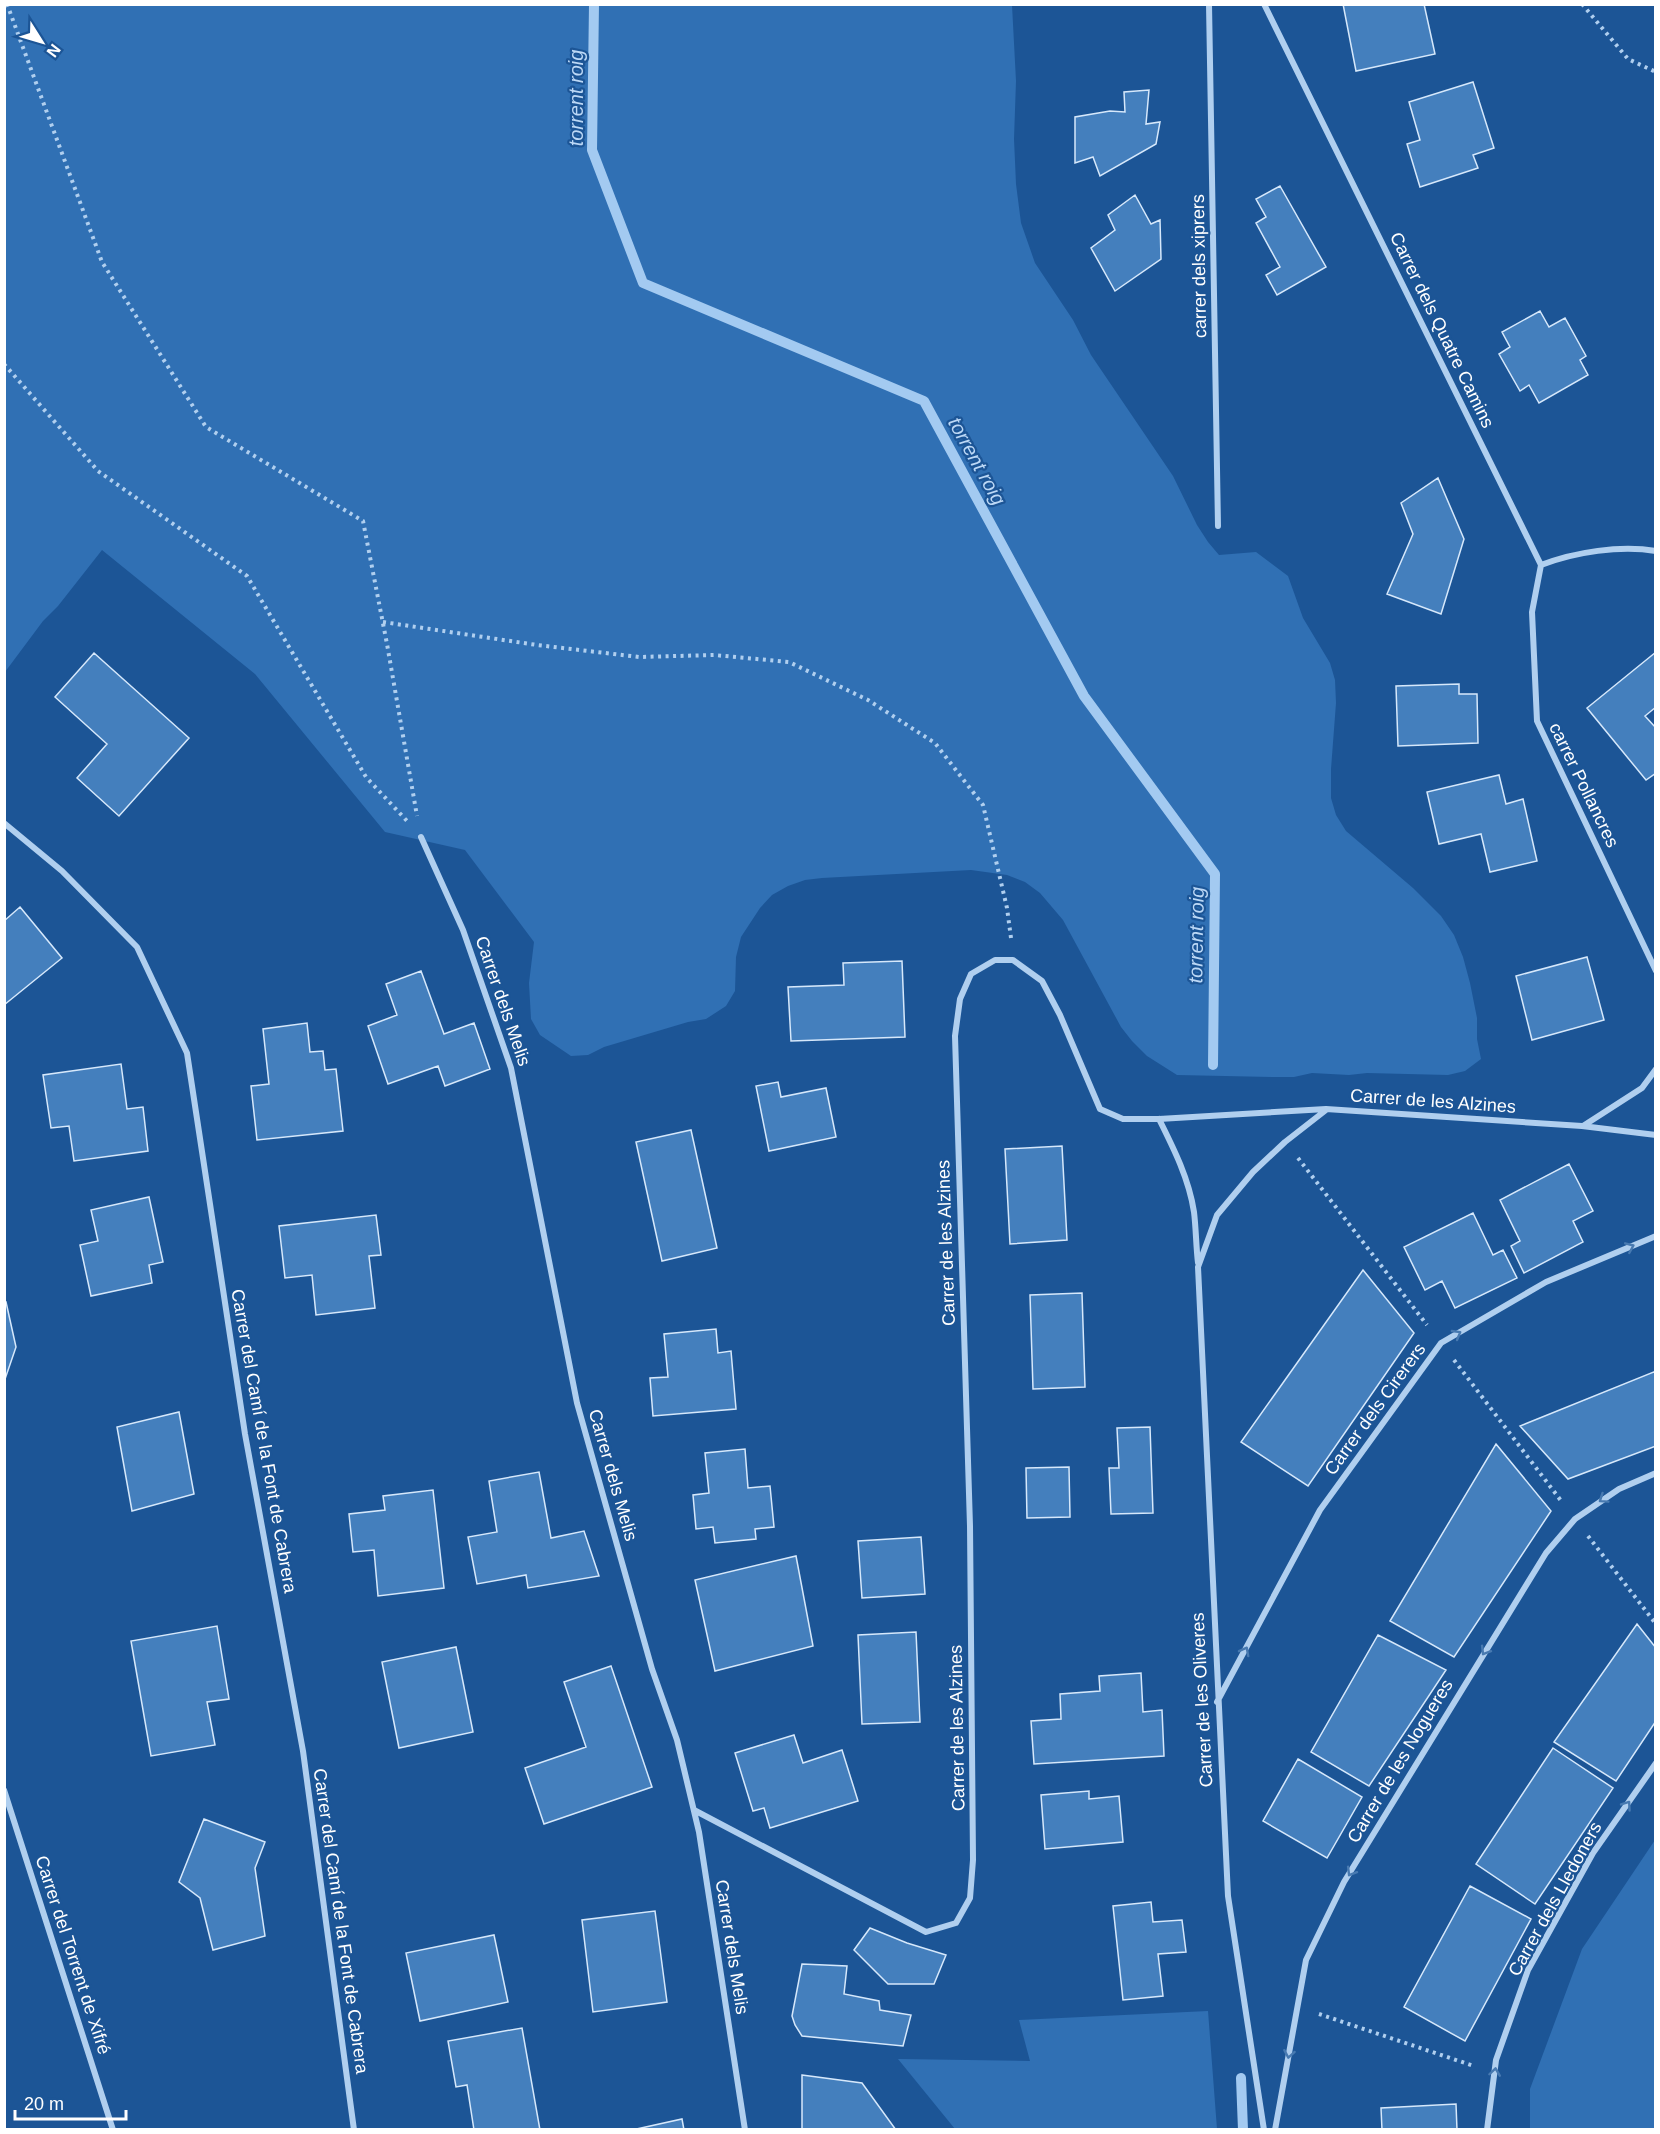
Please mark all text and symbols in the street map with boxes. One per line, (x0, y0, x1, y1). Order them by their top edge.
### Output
north arrow (12, 12, 72, 72)
text: N (43, 41, 64, 60)
water label: torrent roig (565, 50, 587, 146)
street label: carrer dels xiprers (1188, 194, 1210, 338)
street label: Carrer dels Quatre Camins (1386, 229, 1498, 431)
water label: torrent roig (944, 413, 1010, 509)
street label: carrer Pollancres (1545, 719, 1623, 851)
water label: torrent roig (1184, 886, 1208, 984)
street label: Carrer dels Melis (471, 933, 535, 1069)
street label: Carrer de les Alzines (1349, 1085, 1517, 1117)
street label: Carrer de les Alzines (933, 1160, 959, 1326)
one-way arrow (1624, 1242, 1635, 1254)
street label: Carrer del Camí de la Font de Cabrera (227, 1288, 301, 1595)
one-way arrow (1451, 1330, 1461, 1342)
street label: Carrer dels Cirerers (1320, 1339, 1430, 1479)
street label: Carrer dels Melis (585, 1407, 641, 1543)
one-way arrow (1599, 1492, 1610, 1503)
street label: Carrer de les Oliveres (1187, 1612, 1217, 1788)
street label: Carrer de les Alzines (946, 1645, 968, 1811)
one-way arrow (1481, 1645, 1493, 1655)
one-way arrow (1238, 1647, 1249, 1658)
street label: Carrer de les Nogueres (1343, 1676, 1457, 1846)
street label: Carrer del Camí de la Font de Cabrera (310, 1767, 372, 2076)
one-way arrow (1620, 1800, 1631, 1811)
street label: Carrer dels Lledoners (1504, 1818, 1606, 1980)
street label: Carrer del Torrent de Xifré (31, 1853, 115, 2057)
one-way arrow (1347, 1865, 1358, 1876)
street label: Carrer dels Melis (711, 1878, 753, 2016)
one-way arrow (1283, 2049, 1296, 2059)
one-way arrow (1488, 2067, 1500, 2076)
scale bar (15, 2083, 126, 2121)
text: 20 m (24, 2094, 64, 2114)

